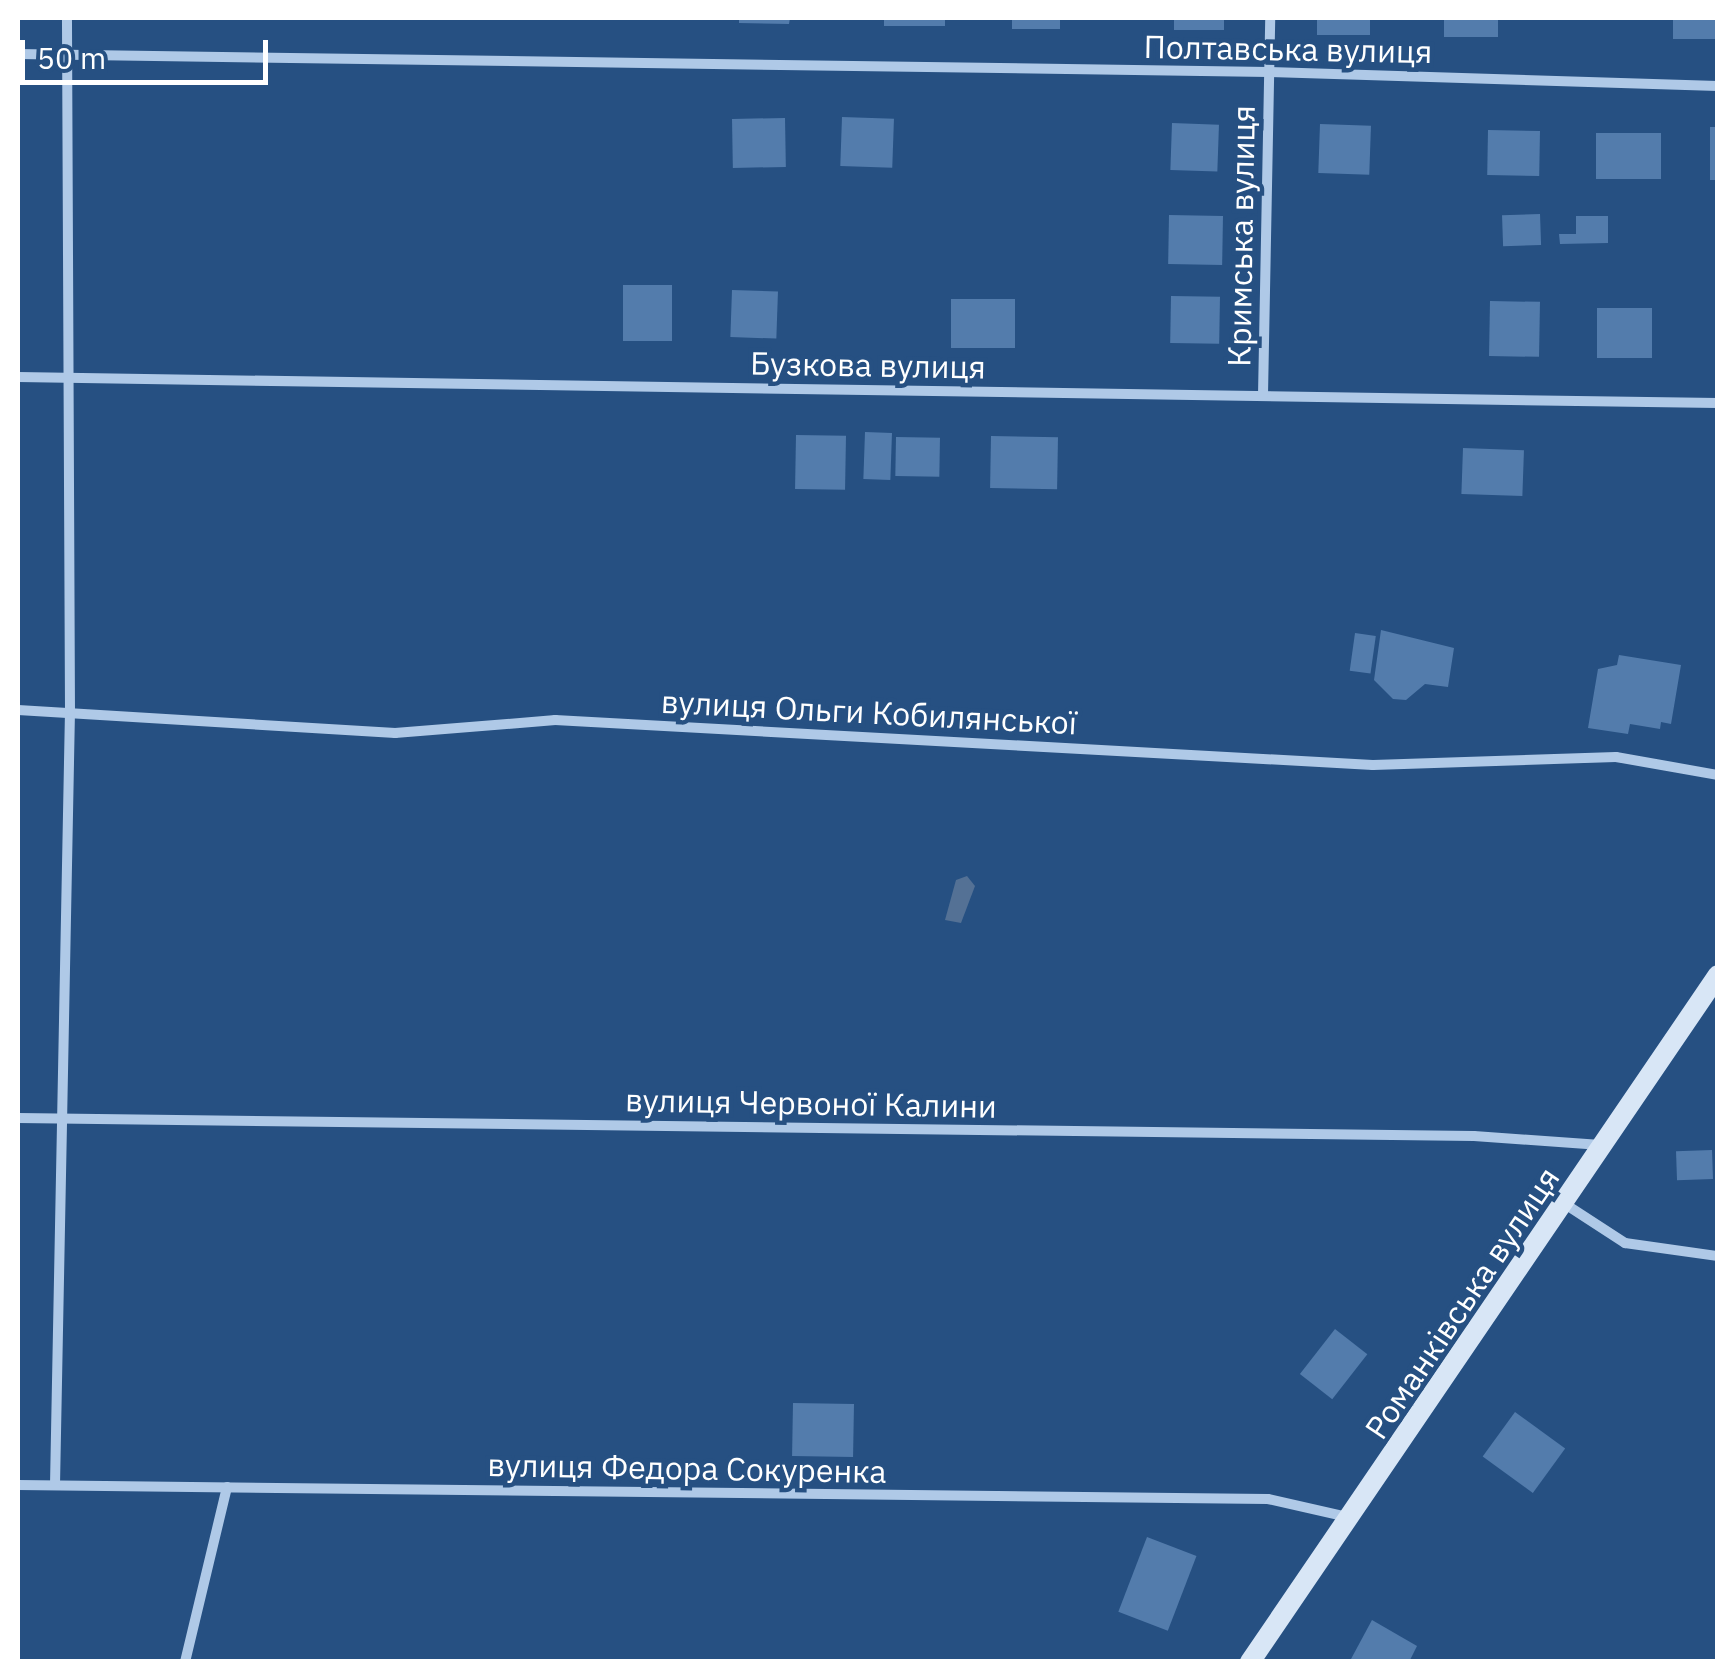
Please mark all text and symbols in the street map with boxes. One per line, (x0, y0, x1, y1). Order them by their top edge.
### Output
scale bar (25, 20, 272, 82)
street label: Полтавська вулиця (1143, 27, 1433, 71)
text: 50 m (37, 38, 106, 77)
street label: Кримська вулиця (1220, 105, 1262, 367)
street label: Бузкова вулиця (750, 344, 986, 386)
street label: вулиця Ольги Кобилянської (660, 682, 1078, 742)
street label: вулиця Червоної Калини (625, 1081, 997, 1125)
street label: Романківська вулиця (1357, 1160, 1567, 1446)
street label: вулиця Федора Сокуренка (487, 1445, 887, 1491)

